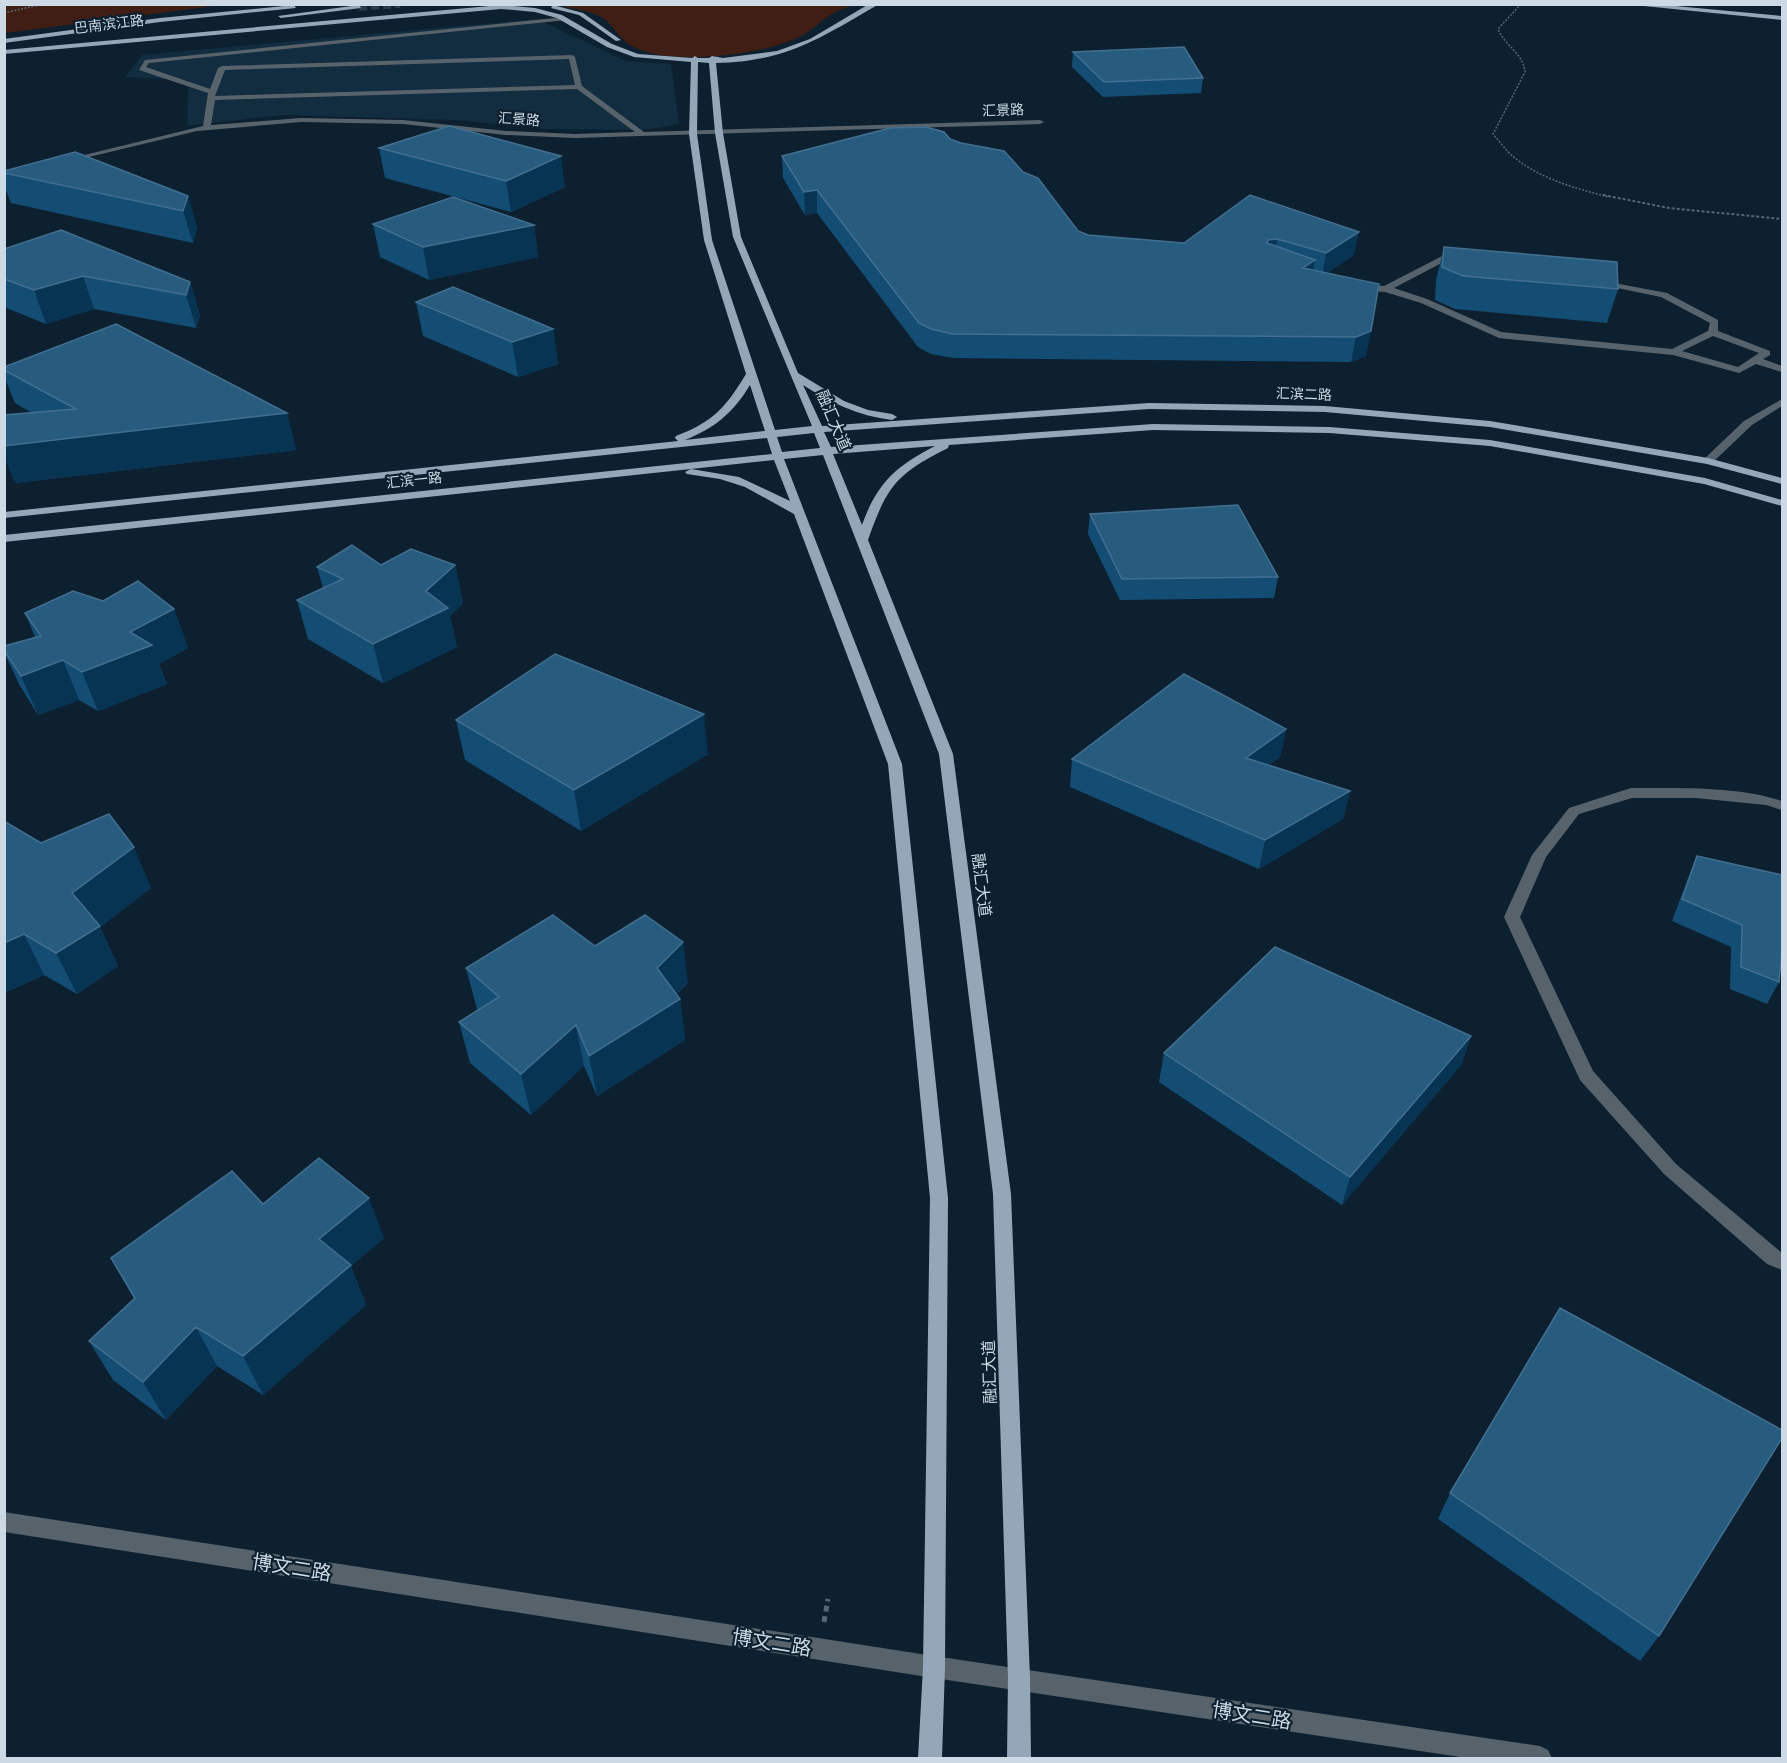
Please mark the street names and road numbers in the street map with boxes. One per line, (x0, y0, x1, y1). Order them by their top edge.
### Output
street label: 巴南滨江路 (73, 11, 145, 37)
street label: 汇景路 (982, 100, 1024, 120)
street label: 汇景路 (497, 109, 541, 129)
street label: 汇滨二路 (1276, 384, 1332, 404)
street label: 融汇大道 (812, 387, 856, 453)
street label: 汇滨一路 (385, 468, 443, 492)
street label: 融汇大道 (968, 852, 996, 918)
street label: 融汇大道 (978, 1340, 1000, 1404)
street label: 博文二路 (250, 1547, 334, 1587)
street label: 博文二路 (730, 1622, 814, 1662)
street label: 博文二路 (1210, 1695, 1294, 1735)

